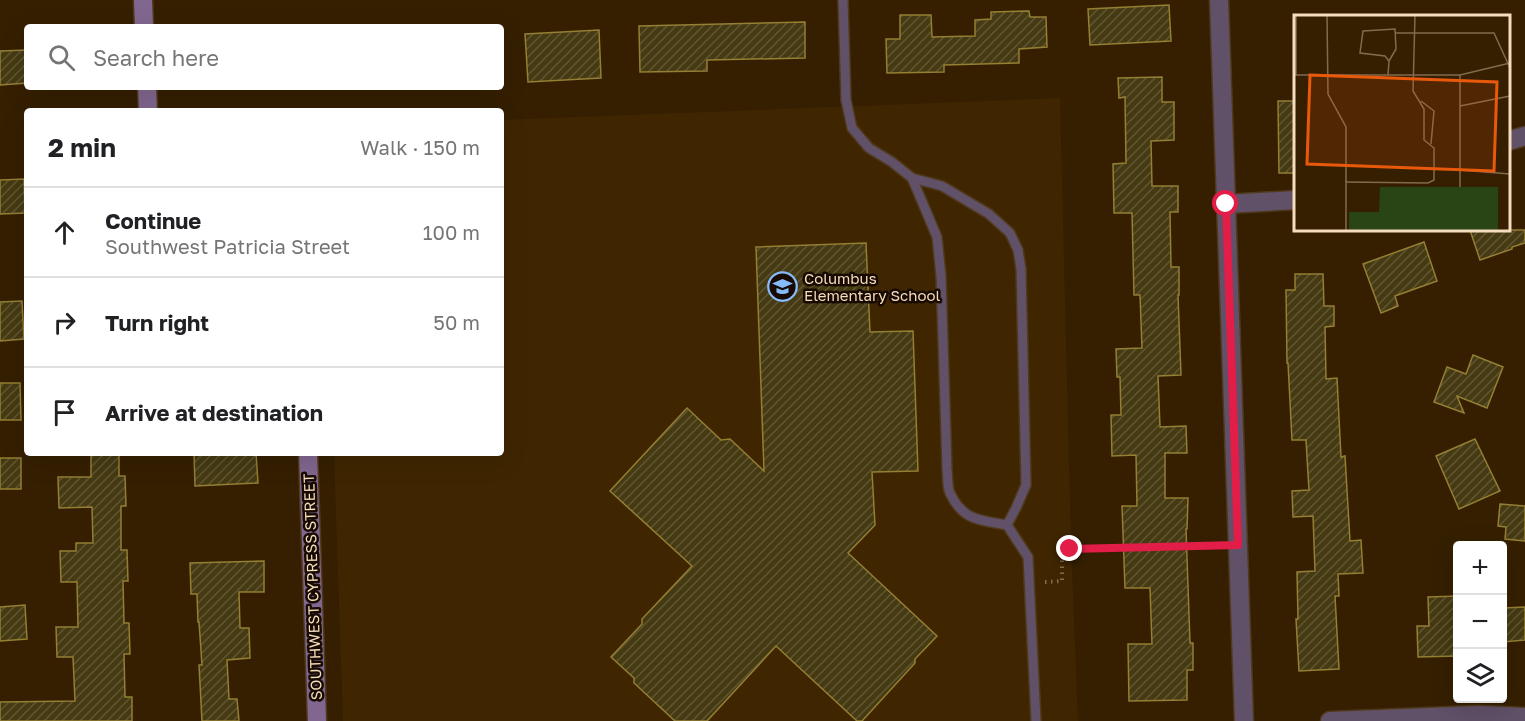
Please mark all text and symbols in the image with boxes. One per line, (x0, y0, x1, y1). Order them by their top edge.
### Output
inset map (1294, 15, 1510, 231)
search box (24, 24, 504, 90)
icon: search (45, 41, 78, 74)
text: Search here (93, 44, 219, 71)
text: 2 min (48, 132, 116, 163)
text: Walk · 150 m (360, 135, 480, 159)
route start (1212, 190, 1238, 216)
text: Continue (105, 207, 201, 234)
icon: ahead (48, 216, 81, 249)
text: 100 m (423, 220, 480, 244)
text: Southwest Patricia Street (105, 234, 350, 258)
place label: Columbus Elementary School (804, 269, 940, 304)
school or university icon: Columbus Elementary School (767, 271, 799, 303)
icon: right (48, 306, 81, 339)
text: Turn right (105, 309, 209, 336)
text: 50 m (433, 310, 480, 334)
icon: arrive (48, 396, 81, 429)
text: Arrive at destination (105, 399, 323, 426)
street label: SOUTHWEST CYPRESS STREET (299, 473, 325, 701)
route end (1056, 535, 1082, 561)
map controls (1453, 541, 1507, 703)
button: + (1453, 541, 1507, 595)
button: − (1453, 595, 1507, 649)
button: layers (1453, 649, 1507, 703)

